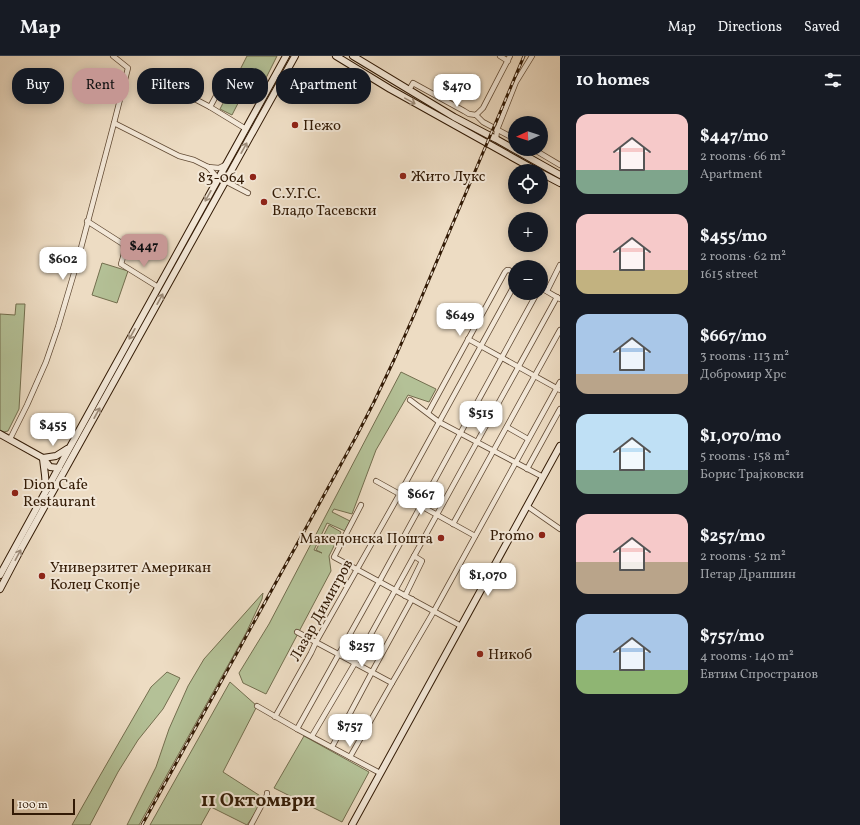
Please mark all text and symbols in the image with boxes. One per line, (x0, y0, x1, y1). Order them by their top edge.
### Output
text: Map (20, 15, 61, 41)
text: Map (668, 18, 696, 37)
text: Directions (718, 18, 782, 37)
text: Saved (804, 18, 840, 37)
chip: Buy (12, 68, 64, 104)
chip: Rent (72, 68, 129, 104)
chip: Filters (137, 68, 204, 104)
chip: New (212, 68, 268, 104)
chip: Apartment (276, 68, 371, 104)
text: 10 homes (576, 69, 650, 92)
icon: filters (822, 69, 844, 91)
pin: $470 (433, 74, 481, 108)
text: $470 (443, 78, 471, 96)
one-way arrow (404, 97, 416, 105)
place label: Пежо (303, 116, 341, 137)
north arrow (508, 116, 548, 156)
map controls (508, 116, 548, 300)
marker: Пежо (290, 120, 300, 130)
text: $447/mo (700, 125, 769, 148)
icon: home (608, 130, 656, 178)
one-way arrow (240, 143, 248, 155)
text: 2 rooms · 66 m² (700, 148, 786, 166)
button: locate (508, 164, 548, 204)
text: Apartment (700, 166, 763, 184)
place label: Жито Лукс (411, 167, 486, 188)
place label: 83-064 (198, 168, 245, 189)
marker: Жито Лукс (398, 171, 408, 181)
marker: 83-064 (248, 172, 258, 182)
place label: С.У.Г.С. Владо Тасевски (272, 184, 377, 222)
one-way arrow (204, 190, 211, 202)
marker: С.У.Г.С. Владо Тасевски (259, 197, 269, 207)
button: + (508, 212, 548, 252)
text: $455/mo (700, 225, 767, 248)
icon: home (608, 230, 656, 278)
pin: $447 (120, 234, 168, 268)
text: $447 (129, 238, 159, 256)
pin: $602 (39, 247, 87, 281)
text: 2 rooms · 62 m² (700, 248, 786, 266)
text: $602 (48, 251, 78, 269)
button: − (508, 260, 548, 300)
text: 1615 street (700, 266, 758, 284)
one-way arrow (157, 293, 165, 305)
pin: $649 (436, 303, 484, 337)
text: $649 (446, 307, 474, 325)
text: $667/mo (700, 325, 767, 348)
one-way arrow (127, 328, 135, 340)
icon: home (608, 330, 656, 378)
text: 3 rooms · 113 m² (700, 348, 789, 366)
text: Добромир Хрс (700, 366, 786, 384)
pin: $515 (457, 401, 505, 435)
text: $515 (469, 405, 494, 423)
one-way arrow (94, 407, 102, 419)
pin: $455 (29, 413, 77, 447)
text: $455 (39, 417, 67, 435)
text: $1,070/mo (700, 425, 781, 448)
icon: home (608, 430, 656, 478)
text: 5 rooms · 158 m² (700, 448, 790, 466)
text: Борис Трајковски (700, 466, 804, 484)
place label: Dion Cafe Restaurant (23, 475, 96, 513)
pin: $667 (397, 482, 445, 516)
text: $667 (407, 486, 435, 504)
marker: Dion Cafe Restaurant (10, 488, 20, 498)
text: $257/mo (700, 525, 765, 548)
place label: Promo (490, 526, 534, 547)
place label: Македонска Пошта (299, 529, 433, 550)
marker: Promo (537, 530, 547, 540)
icon: home (608, 530, 656, 578)
marker: Македонска Пошта (436, 533, 446, 543)
text: 2 rooms · 52 m² (700, 548, 786, 566)
one-way arrow (15, 549, 23, 561)
street label: Лазар Димитров (286, 556, 359, 666)
place label: Универзитет Американ Колеџ Скопје (50, 558, 211, 596)
pin: $1,070 (455, 563, 521, 597)
text: Петар Драпшин (700, 566, 796, 584)
text: $1,070 (469, 567, 507, 585)
marker: Универзитет Американ Колеџ Скопје (37, 571, 47, 581)
text: $757/mo (700, 625, 764, 648)
icon: home (608, 630, 656, 678)
pin: $257 (338, 634, 386, 668)
text: $257 (349, 638, 375, 656)
place label: Никоб (488, 645, 532, 666)
text: 4 rooms · 140 m² (700, 648, 794, 666)
marker: Никоб (475, 649, 485, 659)
text: Евтим Спространов (700, 666, 818, 684)
pin: $757 (326, 714, 374, 748)
text: $757 (337, 718, 363, 736)
district label: 11 Октомври (201, 788, 315, 814)
scale bar (12, 797, 75, 816)
text: 100 m (18, 798, 48, 813)

